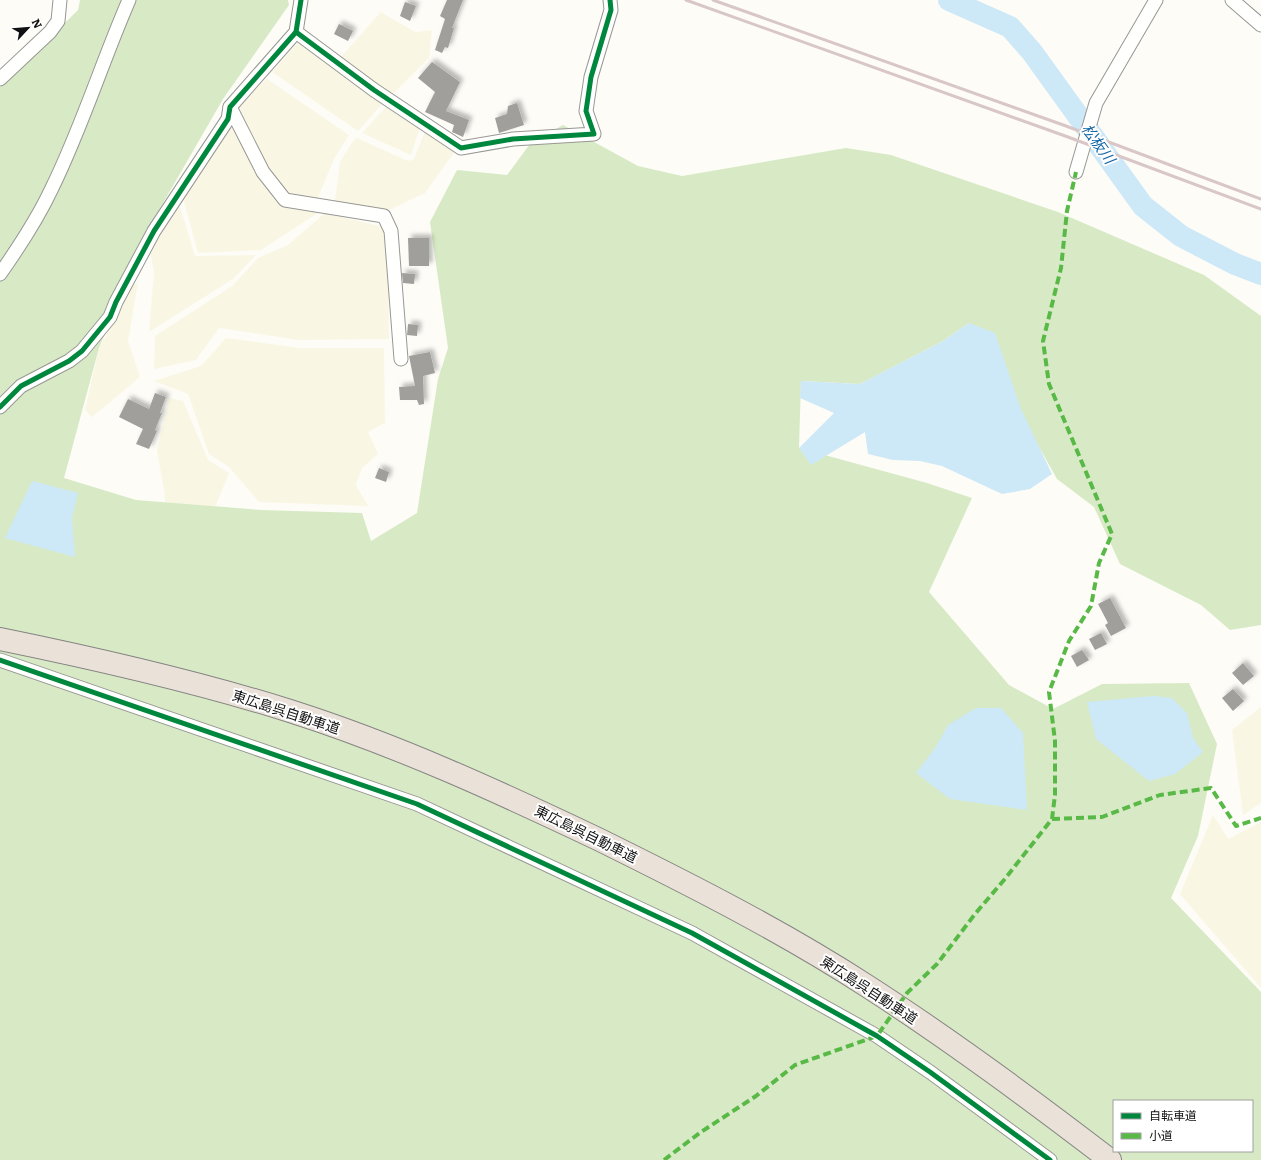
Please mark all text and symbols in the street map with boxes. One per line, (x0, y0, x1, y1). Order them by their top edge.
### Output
north arrow (8, 8, 48, 48)
text: N (29, 16, 47, 31)
water label: 松板川 (1077, 118, 1123, 170)
street label: 東広島呉自動車道 (230, 684, 343, 738)
street label: 東広島呉自動車道 (532, 800, 641, 867)
street label: 東広島呉自動車道 (817, 950, 922, 1028)
legend (1113, 1100, 1253, 1152)
text: 自転車道 (1149, 1106, 1197, 1124)
text: 小道 (1149, 1126, 1173, 1144)

